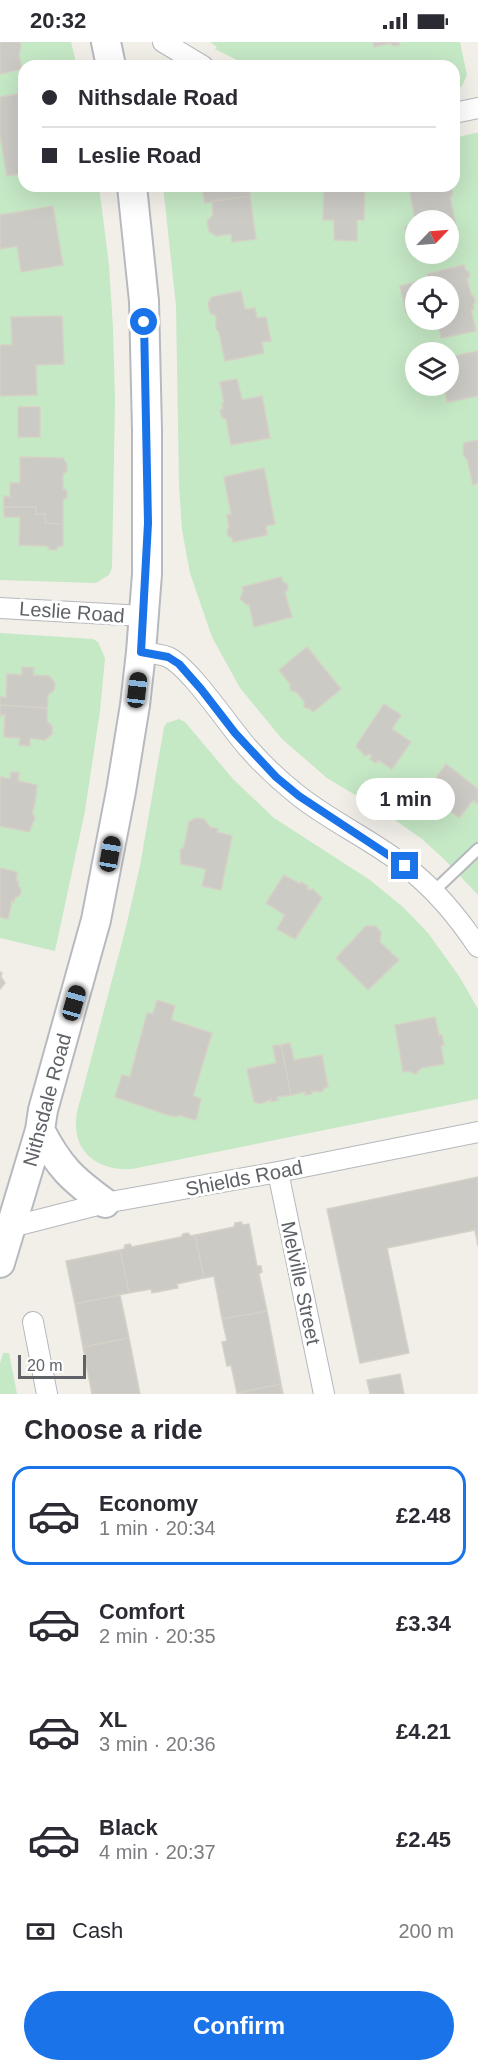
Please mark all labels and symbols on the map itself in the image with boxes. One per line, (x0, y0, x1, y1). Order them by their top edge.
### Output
north arrow (405, 210, 459, 264)
route start (130, 308, 157, 335)
street label: Leslie Road (19, 597, 125, 627)
car (126, 671, 148, 709)
callout: 1 min (356, 779, 454, 821)
car (98, 835, 122, 873)
route end (391, 852, 418, 879)
car (60, 983, 88, 1023)
street label: Nithsdale Road (19, 1031, 75, 1169)
street label: Shields Road (184, 1156, 304, 1200)
street label: Melville Street (277, 1219, 325, 1347)
scale bar (18, 1352, 86, 1380)

